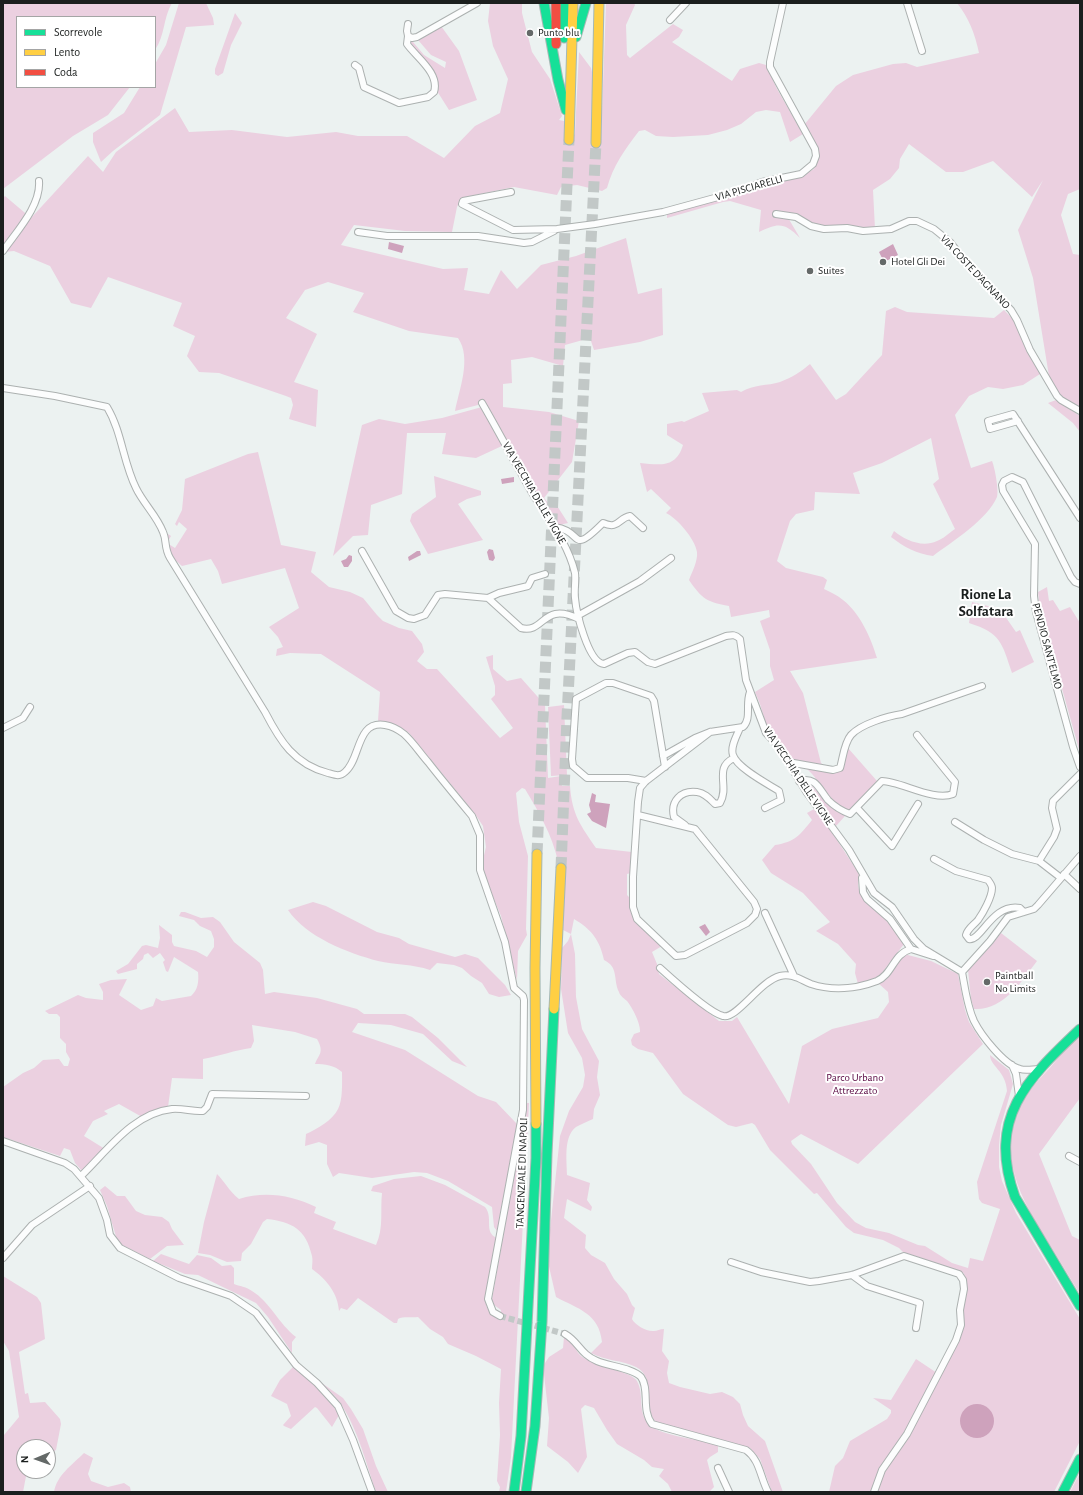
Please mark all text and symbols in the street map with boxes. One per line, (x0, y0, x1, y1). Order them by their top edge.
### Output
legend (16, 16, 156, 88)
text: Scorrevole (54, 26, 102, 38)
place label: Punto blu (538, 26, 579, 40)
marker: Punto blu (525, 28, 535, 38)
text: Lento (54, 46, 80, 58)
text: Coda (54, 66, 78, 78)
street label: VIA PISCIARELLI (714, 172, 784, 204)
street label: VIA COSTE D'AGNANO (937, 232, 1013, 312)
place label: Hotel Gli Dei (891, 255, 945, 269)
marker: Hotel Gli Dei (878, 257, 888, 267)
place label: Suites (818, 264, 844, 278)
marker: Suites (805, 266, 815, 276)
street label: VIA VECCHIA DELLE VIGNE (499, 440, 569, 546)
district label: Rione La Solfatara (958, 585, 1014, 620)
street label: PENDIO SANT'ELMO (1029, 601, 1065, 691)
street label: VIA VECCHIA DELLE VIGNE (760, 724, 836, 828)
place label: Paintball No Limits (995, 969, 1036, 995)
marker: Paintball No Limits (982, 977, 992, 987)
park label: Parco Urbano Attrezzato (826, 1071, 884, 1097)
street label: TANGENZIALE DI NAPOLI (513, 1117, 531, 1229)
north arrow (16, 1439, 56, 1479)
text: N (19, 1455, 30, 1463)

